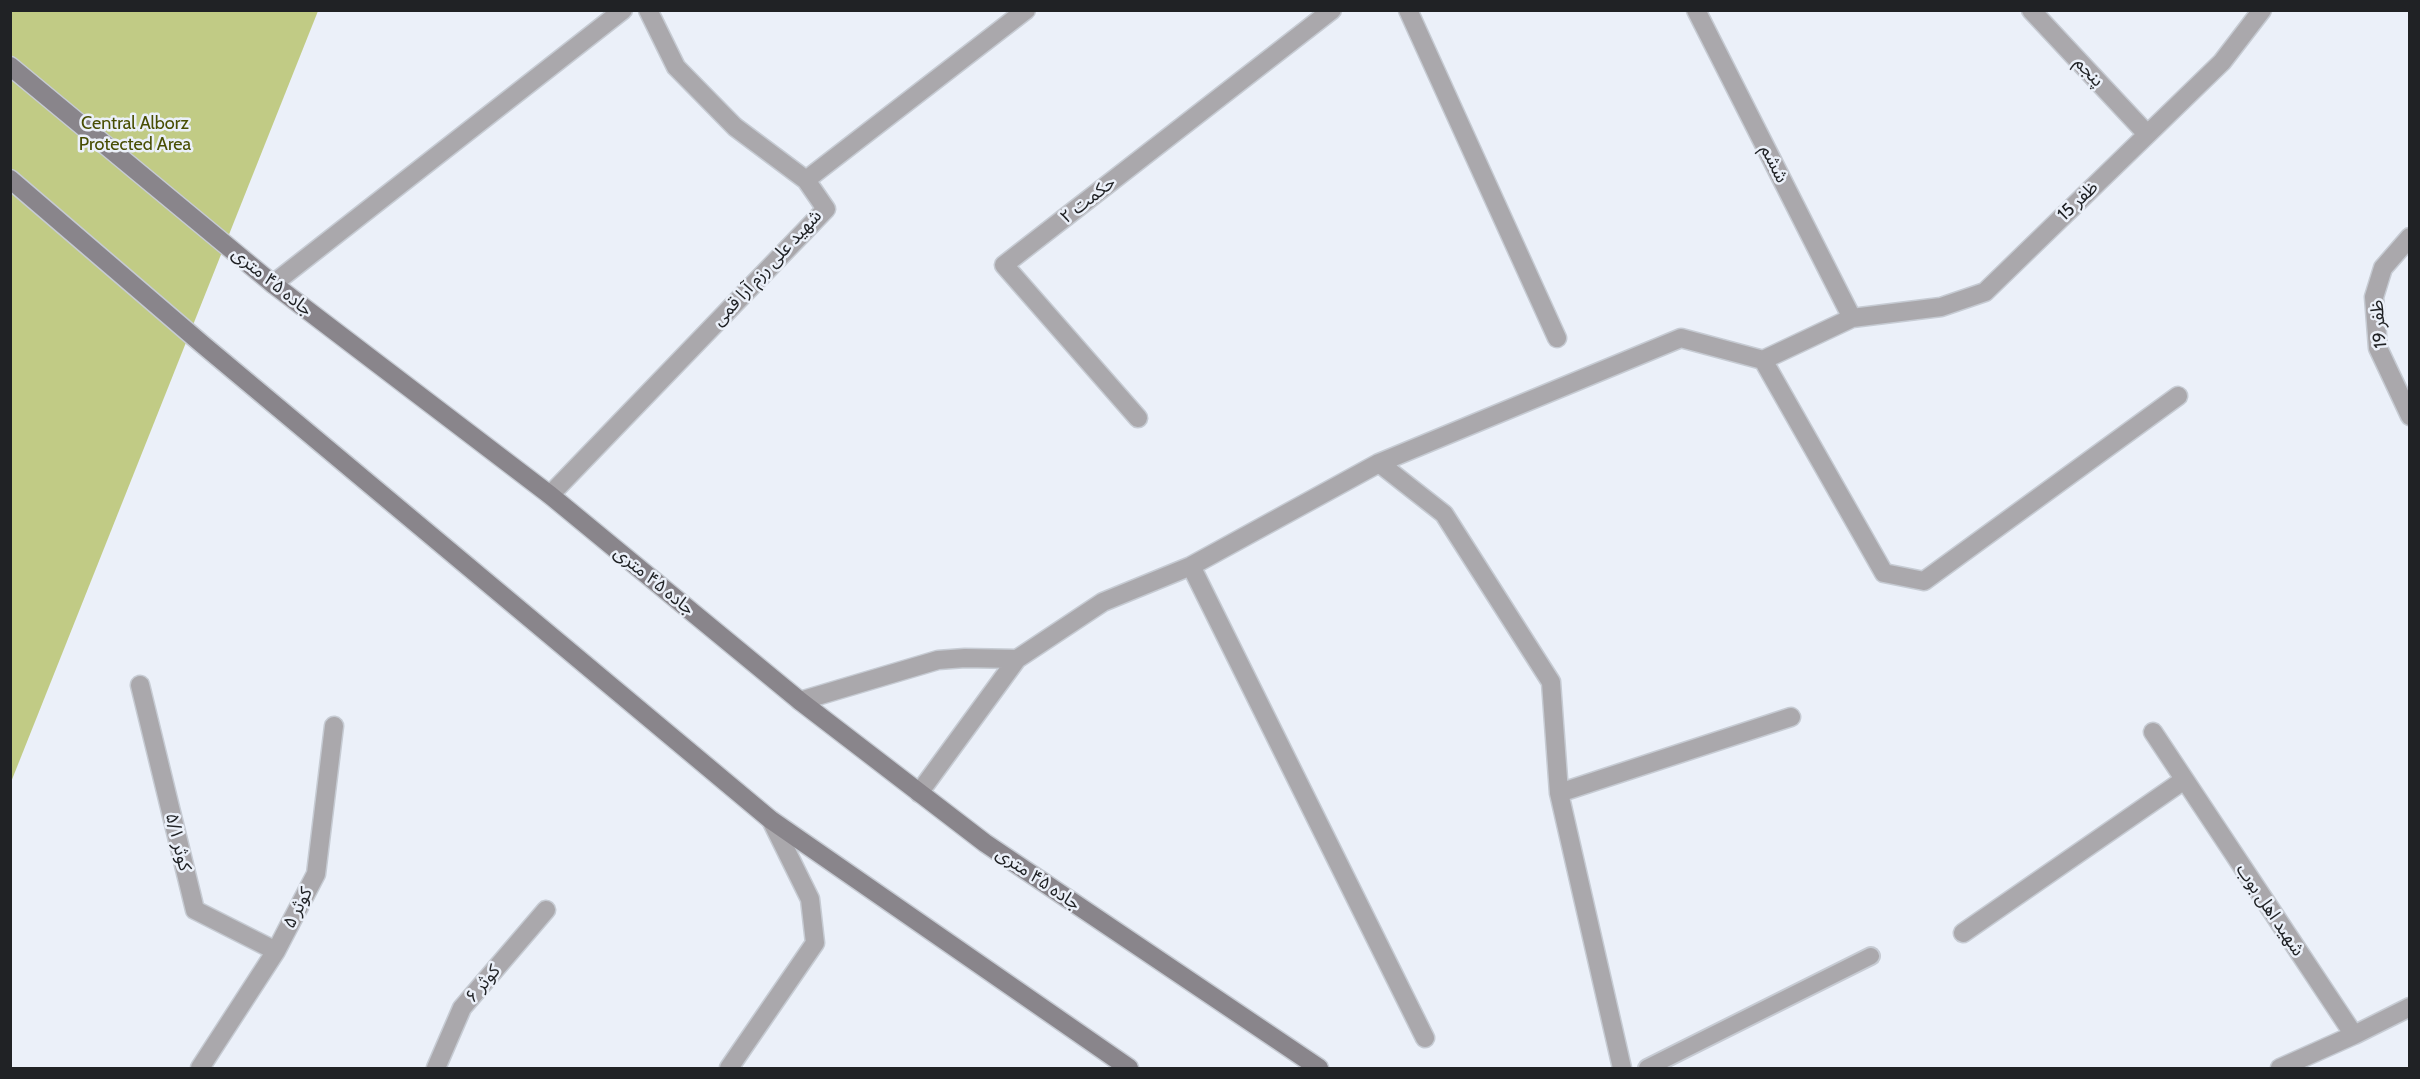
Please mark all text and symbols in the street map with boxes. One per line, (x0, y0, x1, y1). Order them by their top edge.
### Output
street label: پنجم (2070, 53, 2108, 91)
park label: Central Alborz Protected Area (79, 113, 191, 156)
street label: ششم (1755, 141, 1793, 187)
street label: حکمت ۲ (1056, 172, 1120, 228)
street label: ظفر 15 (2053, 177, 2103, 225)
street label: شهید علی رزم آرا قمی (708, 205, 826, 331)
street label: جاده ۴۵ متری (227, 243, 317, 321)
street label: ظفر 19 (2366, 299, 2392, 349)
street label: جاده ۴۵ متری (609, 542, 699, 620)
street label: کوثر ۵/۱ (160, 811, 196, 873)
street label: جاده ۴۵ متری (992, 843, 1084, 915)
street label: شهید اهل بوب (2231, 860, 2309, 960)
street label: کوثر ۵ (279, 884, 317, 932)
street label: کوثر ۶ (461, 961, 505, 1007)

